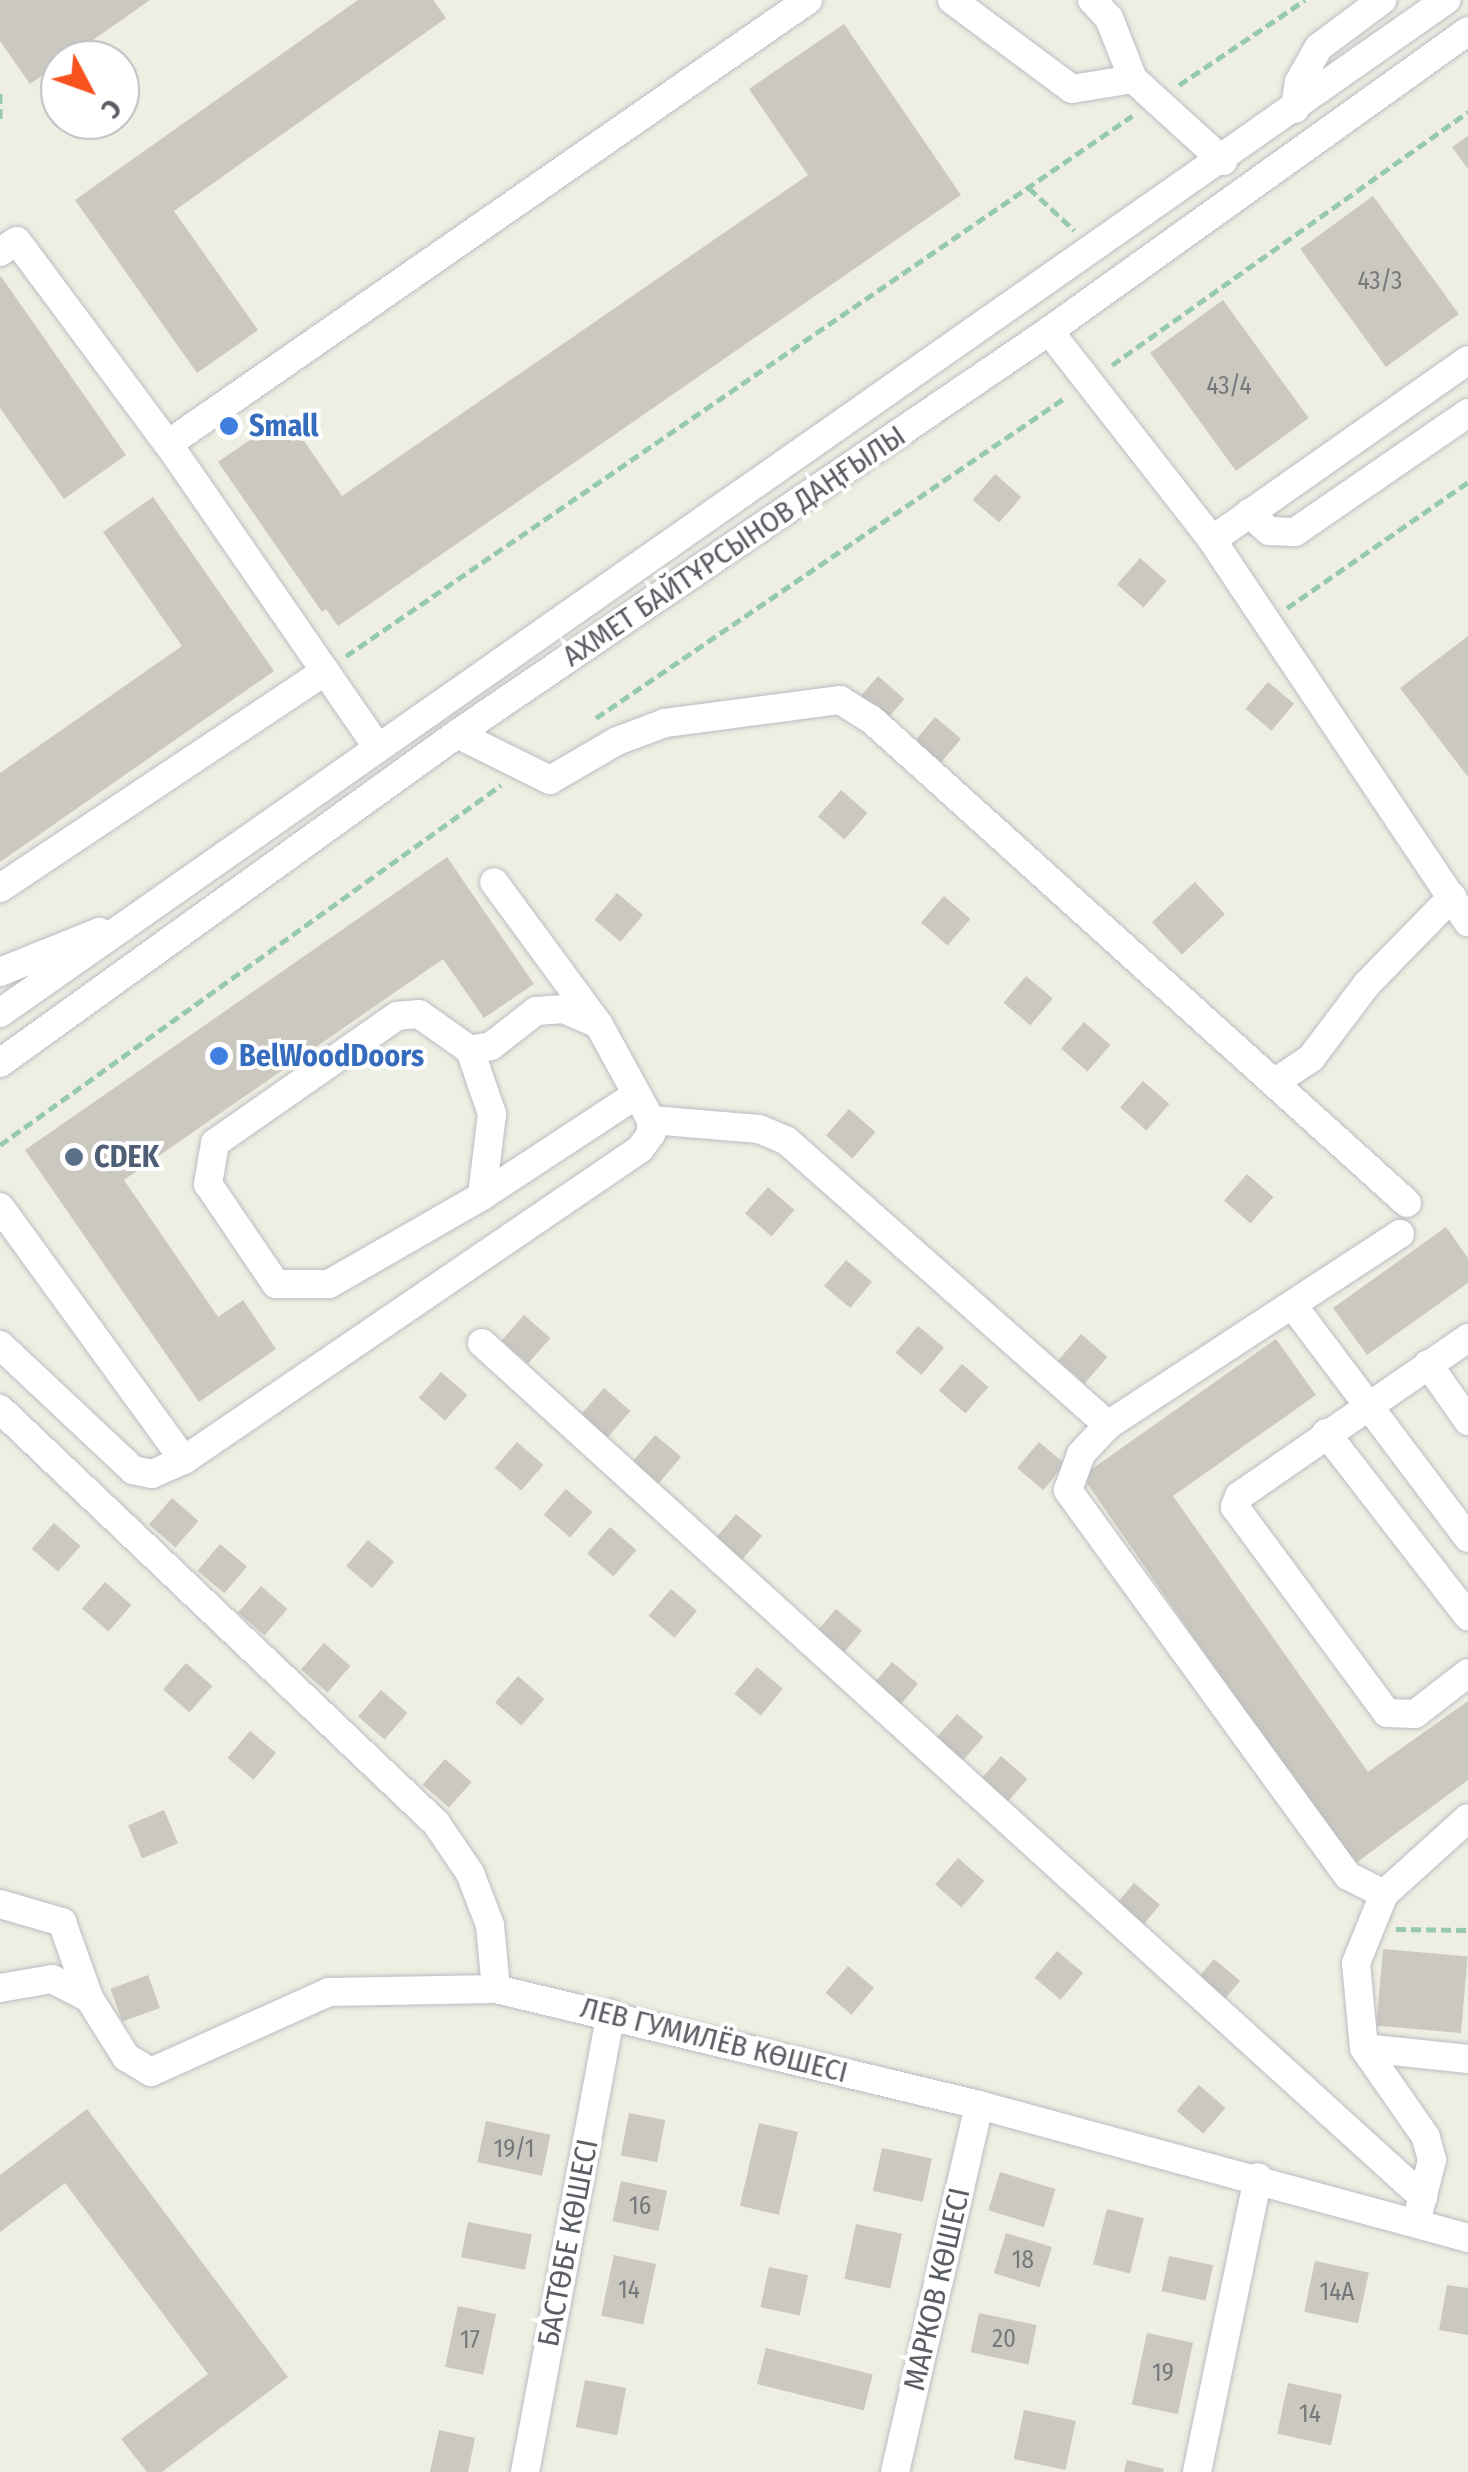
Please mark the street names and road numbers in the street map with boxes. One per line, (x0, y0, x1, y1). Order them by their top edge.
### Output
street label: АХМЕТ БАЙТҰРСЫНОВ ДАҢҒЫЛЫ (556, 418, 912, 674)
street label: ЛЕВ ГУМИЛЁВ КӨШЕСІ (577, 1989, 851, 2091)
street label: БАСТӨБЕ КӨШЕСІ (530, 2136, 606, 2350)
street label: МАРКОВ КӨШЕСІ (896, 2184, 978, 2394)

